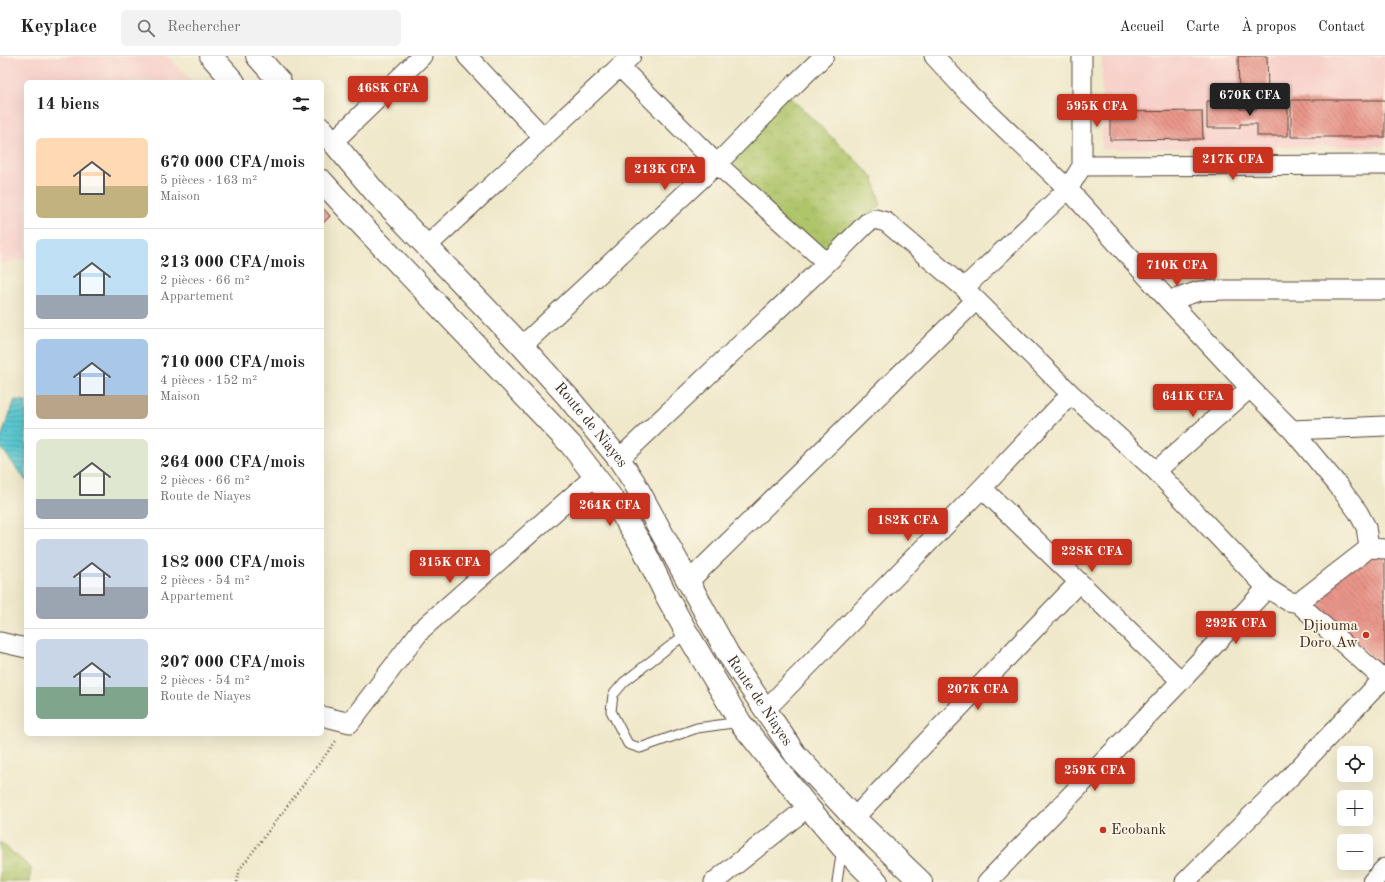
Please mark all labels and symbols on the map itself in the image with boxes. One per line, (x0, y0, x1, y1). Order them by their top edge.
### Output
pin: 468K CFA (347, 76, 429, 110)
pin: 670K CFA (1209, 83, 1291, 117)
pin: 595K CFA (1056, 94, 1138, 128)
pin: 217K CFA (1192, 147, 1274, 181)
pin: 213K CFA (624, 157, 706, 191)
pin: 710K CFA (1136, 253, 1218, 287)
street label: Route de Niayes (551, 380, 630, 470)
pin: 641K CFA (1152, 384, 1234, 418)
pin: 264K CFA (569, 493, 651, 527)
pin: 182K CFA (867, 508, 949, 542)
pin: 228K CFA (1051, 539, 1133, 573)
pin: 315K CFA (409, 550, 491, 584)
pin: 292K CFA (1195, 611, 1277, 645)
place label: Djiouma Doro Aw (1299, 619, 1359, 651)
marker: Djiouma Doro Aw (1361, 630, 1371, 640)
street label: Route de Niayes (724, 653, 795, 749)
pin: 207K CFA (937, 677, 1019, 711)
pin: 259K CFA (1054, 758, 1136, 792)
place label: Ecobank (1111, 823, 1167, 838)
marker: Ecobank (1098, 825, 1108, 835)

